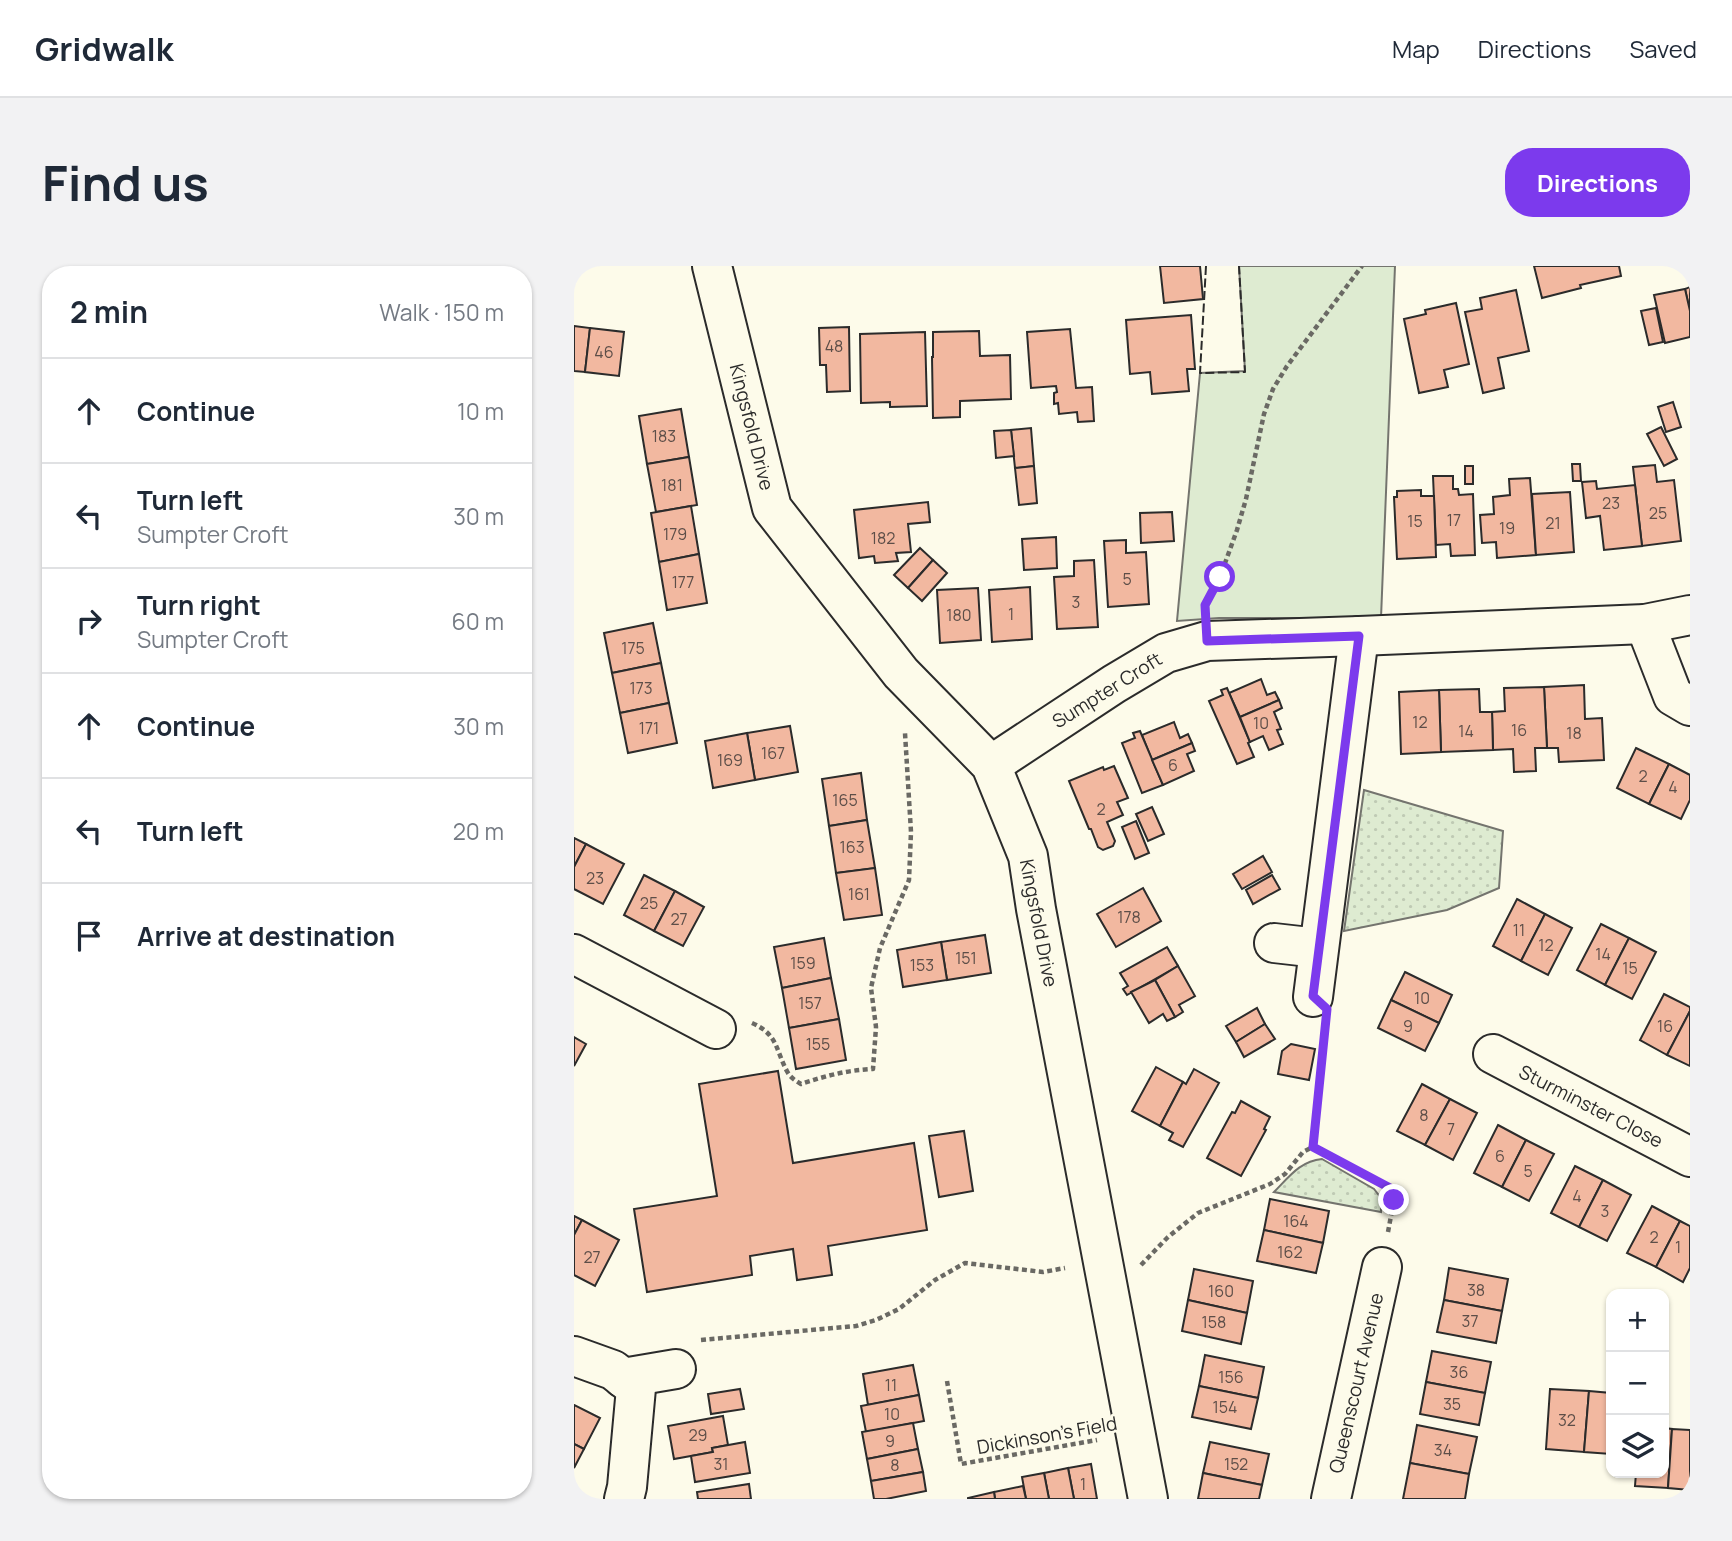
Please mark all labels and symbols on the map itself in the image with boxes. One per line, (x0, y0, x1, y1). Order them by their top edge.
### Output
house number: 48 (825, 335, 843, 357)
house number: 46 (594, 341, 614, 363)
street label: Kingsfold Drive (724, 361, 780, 493)
house number: 183 (652, 425, 676, 447)
house number: 181 (661, 474, 683, 496)
house number: 23 (1602, 492, 1620, 514)
house number: 25 (1649, 502, 1667, 524)
house number: 17 (1447, 509, 1461, 531)
house number: 15 (1407, 510, 1423, 532)
house number: 21 (1545, 512, 1561, 534)
house number: 19 (1499, 517, 1515, 539)
house number: 179 (663, 523, 687, 545)
house number: 182 (871, 527, 895, 549)
route start (1204, 561, 1235, 592)
house number: 5 (1122, 568, 1132, 590)
house number: 177 (672, 571, 694, 593)
house number: 3 (1072, 591, 1080, 613)
house number: 1 (1008, 603, 1014, 625)
house number: 180 (946, 604, 972, 626)
house number: 175 (621, 637, 645, 659)
street label: Sumpter Croft (1047, 646, 1167, 734)
house number: 173 (629, 677, 653, 699)
house number: 12 (1412, 711, 1428, 733)
house number: 10 (1253, 712, 1269, 734)
house number: 171 (639, 717, 659, 739)
house number: 16 (1511, 719, 1527, 741)
house number: 14 (1458, 720, 1474, 742)
house number: 18 (1566, 722, 1582, 744)
house number: 167 (761, 742, 785, 764)
house number: 169 (717, 749, 743, 771)
house number: 6 (1168, 754, 1178, 776)
house number: 2 (1638, 765, 1648, 787)
house number: 4 (1668, 776, 1678, 798)
house number: 165 (832, 789, 858, 811)
house number: 2 (1096, 798, 1106, 820)
house number: 163 (839, 836, 865, 858)
street label: Kingsfold Drive (1014, 857, 1064, 989)
house number: 23 (586, 867, 604, 889)
house number: 161 (848, 883, 870, 905)
house number: 25 (640, 892, 658, 914)
house number: 178 (1117, 906, 1141, 928)
house number: 27 (670, 908, 688, 930)
house number: 11 (1513, 919, 1525, 941)
house number: 12 (1538, 934, 1554, 956)
house number: 14 (1595, 943, 1611, 965)
house number: 151 (955, 947, 977, 969)
house number: 159 (790, 952, 816, 974)
house number: 153 (910, 954, 934, 976)
house number: 15 (1622, 957, 1638, 979)
house number: 10 (1414, 987, 1430, 1009)
house number: 157 (798, 992, 822, 1014)
house number: 9 (1403, 1015, 1413, 1037)
house number: 16 (1657, 1015, 1673, 1037)
house number: 155 (806, 1033, 830, 1055)
street label: Sturminster Close (1514, 1058, 1668, 1154)
house number: 8 (1419, 1104, 1429, 1126)
house number: 7 (1447, 1118, 1455, 1140)
house number: 6 (1495, 1145, 1505, 1167)
house number: 5 (1523, 1160, 1533, 1182)
route end (1378, 1184, 1409, 1215)
house number: 4 (1572, 1185, 1582, 1207)
house number: 3 (1601, 1200, 1609, 1222)
house number: 164 (1283, 1210, 1309, 1232)
house number: 2 (1649, 1226, 1659, 1248)
house number: 1 (1675, 1236, 1681, 1258)
house number: 162 (1277, 1241, 1303, 1263)
house number: 27 (583, 1246, 601, 1268)
house number: 38 (1467, 1279, 1485, 1301)
house number: 160 (1208, 1280, 1234, 1302)
street label: Queenscourt Avenue (1323, 1290, 1389, 1476)
house number: 37 (1462, 1310, 1478, 1332)
house number: 158 (1202, 1311, 1226, 1333)
house number: 36 (1450, 1361, 1468, 1383)
house number: 156 (1218, 1366, 1244, 1388)
house number: 11 (885, 1374, 897, 1396)
house number: 35 (1443, 1393, 1461, 1415)
house number: 154 (1213, 1396, 1237, 1418)
house number: 10 (884, 1403, 900, 1425)
house number: 32 (1558, 1409, 1576, 1431)
street label: Dickinson's Field (975, 1410, 1119, 1460)
house number: 29 (688, 1424, 708, 1446)
house number: 9 (885, 1430, 895, 1452)
house number: 34 (1434, 1439, 1452, 1461)
house number: 31 (713, 1453, 729, 1475)
house number: 152 (1224, 1453, 1248, 1475)
house number: 8 (890, 1454, 900, 1476)
house number: 1 (1080, 1473, 1086, 1495)

